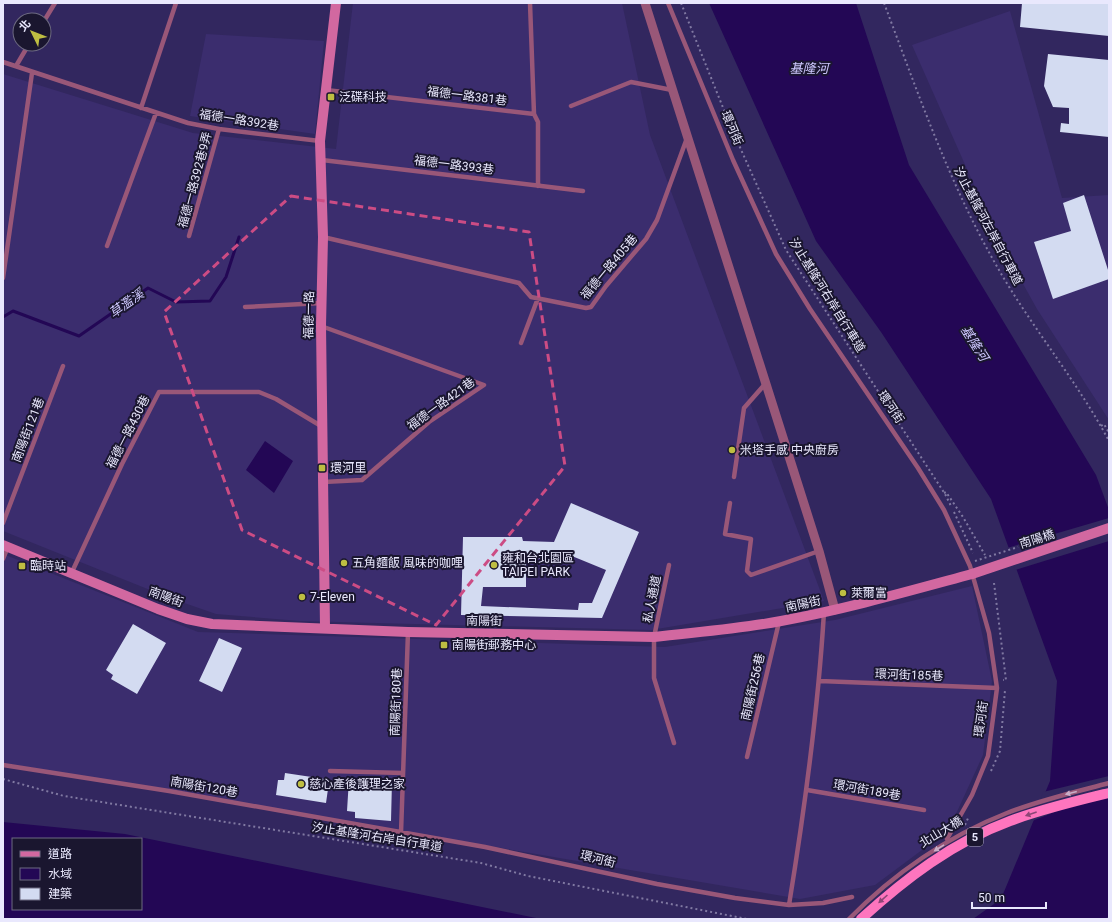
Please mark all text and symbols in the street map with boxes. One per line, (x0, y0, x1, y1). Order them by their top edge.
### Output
north arrow (12, 12, 52, 52)
text: 北 (17, 17, 34, 34)
water label: 基隆河 (789, 61, 831, 76)
street label: 福德一路381巷 (426, 84, 508, 108)
place label: 泛碟科技 (339, 90, 387, 104)
marker: 泛碟科技 (326, 92, 336, 102)
street label: 福德一路392巷 (198, 107, 280, 133)
street label: 環河街 (719, 109, 745, 147)
street label: 福德一路392巷9弄 (175, 130, 215, 230)
street label: 福德一路393巷 (413, 153, 495, 177)
street label: 汐止基隆河左岸自行車道 (951, 164, 1025, 288)
street label: 福德一路405巷 (578, 232, 640, 302)
street label: 汐止基隆河右岸自行車道 (786, 235, 868, 355)
water label: 草濫溪 (106, 285, 148, 321)
street label: 福德一路 (302, 291, 316, 339)
water label: 基隆河 (958, 323, 993, 366)
street label: 福德一路421巷 (404, 375, 478, 433)
street label: 環河街 (875, 388, 907, 426)
street label: 福德一路430巷 (104, 393, 152, 471)
street label: 南陽街121巷 (9, 396, 47, 464)
place label: 米塔手感 中央廚房 (740, 443, 839, 457)
marker: 米塔手感 中央廚房 (727, 445, 737, 455)
place label: 環河里 (330, 461, 366, 475)
marker: 環河里 (317, 463, 327, 473)
street label: 南陽橋 (1018, 527, 1056, 551)
place label: 雍和台北園區 TAIPEI PARK (502, 551, 574, 579)
place label: 五角麵飯 風味的咖哩 (352, 556, 463, 570)
marker: 五角麵飯 風味的咖哩 (339, 558, 349, 568)
place label: 臨時站 (30, 559, 66, 573)
marker: 雍和台北園區 TAIPEI PARK (489, 560, 499, 570)
marker: 臨時站 (17, 561, 27, 571)
street label: 私人通道 (641, 574, 663, 624)
street label: 南陽街 (147, 584, 185, 610)
place label: 萊爾富 (851, 586, 887, 600)
marker: 萊爾富 (838, 588, 848, 598)
place label: 7-Eleven (310, 590, 355, 604)
marker: 7-Eleven (297, 592, 307, 602)
street label: 南陽街 (784, 593, 822, 615)
street label: 南陽街 (466, 614, 502, 628)
place label: 南陽街郵務中心 (452, 638, 536, 652)
marker: 南陽街郵務中心 (439, 640, 449, 650)
street label: 南陽街256巷 (739, 652, 767, 722)
street label: 環河街185巷 (875, 667, 943, 683)
street label: 南陽街180巷 (388, 668, 404, 736)
street label: 環河街 (972, 700, 990, 738)
street label: 南陽街120巷 (169, 774, 239, 800)
place label: 慈心產後護理之家 (309, 777, 405, 791)
street label: 環河街189巷 (832, 777, 902, 803)
marker: 慈心產後護理之家 (296, 779, 306, 789)
one-way arrow (1065, 790, 1077, 796)
one-way arrow (1025, 811, 1037, 817)
street label: 北山大橋 (917, 814, 965, 850)
street label: 汐止基隆河右岸自行車道 (311, 820, 443, 854)
road number: 5 (967, 828, 983, 846)
legend (12, 838, 142, 910)
one-way arrow (933, 845, 945, 852)
text: 道路 (48, 847, 72, 861)
street label: 環河街 (579, 848, 617, 870)
text: 水域 (48, 867, 72, 881)
scale bar (972, 884, 1046, 910)
text: 建築 (48, 887, 72, 901)
text: 50 m (978, 891, 1005, 905)
one-way arrow (878, 895, 888, 904)

